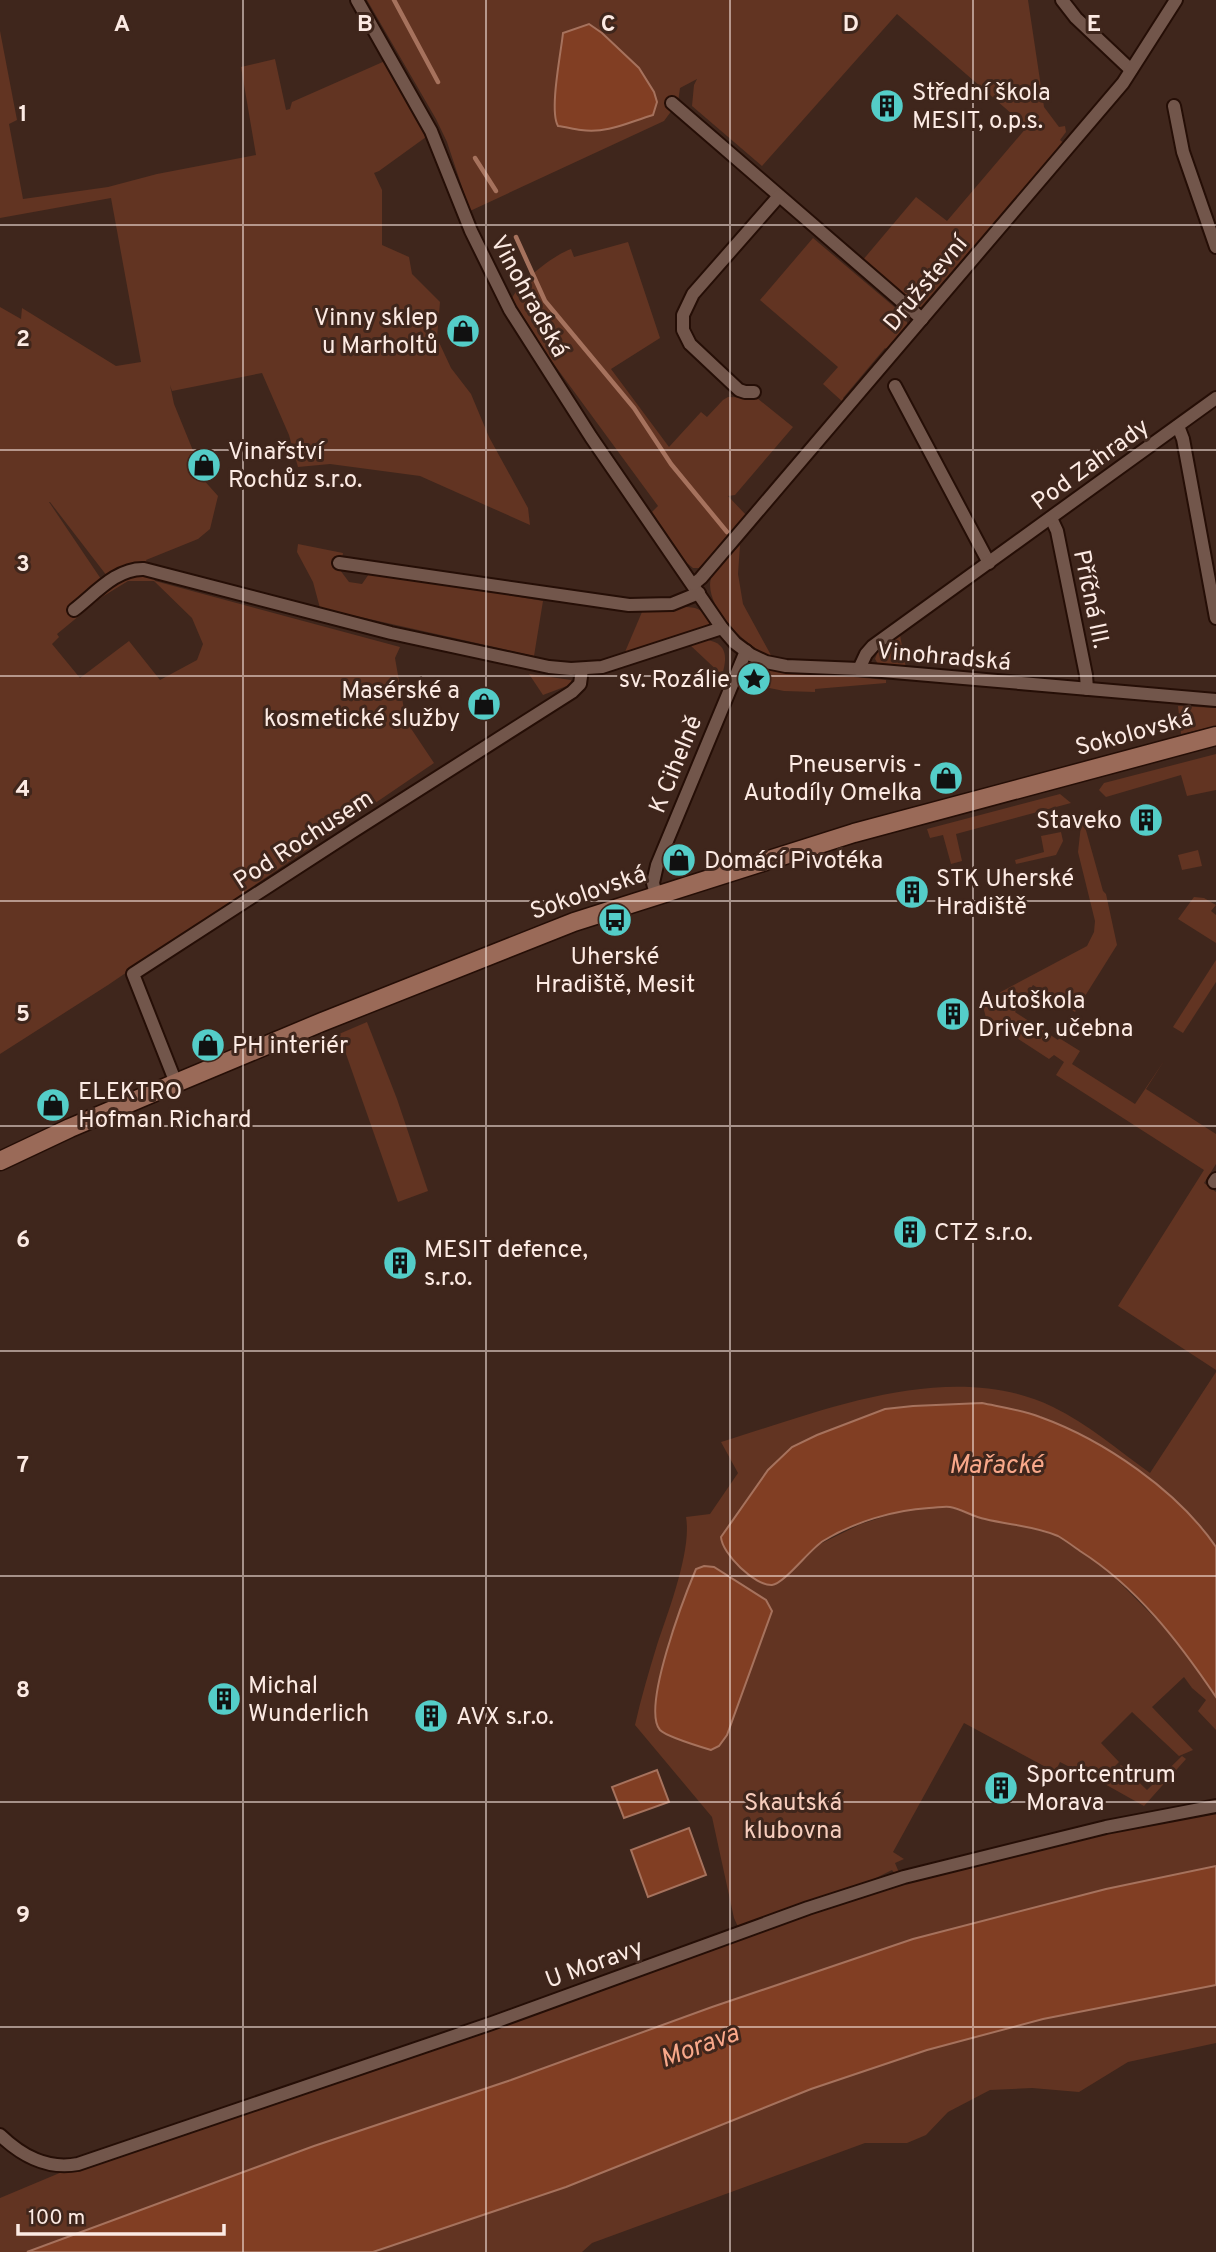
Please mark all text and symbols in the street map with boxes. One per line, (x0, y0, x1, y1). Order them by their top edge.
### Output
text: A (114, 11, 130, 40)
text: B (357, 11, 373, 40)
text: C (601, 11, 615, 40)
text: D (843, 11, 859, 40)
text: E (1087, 11, 1101, 40)
place label: Střední škola MESIT, o.p.s. (912, 79, 1051, 137)
building icon: Střední škola MESIT, o.p.s. (868, 87, 906, 125)
text: 1 (18, 101, 28, 130)
street label: Družstevní (878, 229, 976, 338)
street label: Vinohradská (482, 231, 574, 363)
place label: Vinny sklep u Marholtů (314, 304, 438, 362)
shop icon: Vinny sklep u Marholtů (444, 312, 482, 350)
text: 2 (16, 326, 30, 355)
street label: Pod Zahrady (1026, 413, 1156, 518)
place label: Vinařství Rochůz s.r.o. (228, 438, 362, 496)
shop icon: Vinařství Rochůz s.r.o. (185, 446, 223, 484)
street label: Příčná III. (1065, 547, 1115, 651)
text: 3 (16, 551, 30, 580)
street label: Vinohradská (875, 637, 1012, 679)
place icon: sv. Rozálie (735, 660, 773, 698)
place label: sv. Rozálie (619, 666, 730, 696)
place label: Masérské a kosmetické služby (264, 677, 460, 735)
shop icon: Masérské a kosmetické služby (465, 685, 503, 723)
street label: Sokolovská (1072, 704, 1197, 764)
street label: K Cihelně (644, 711, 710, 818)
place label: Pneuservis - Autodíly Omelka (743, 751, 922, 809)
shop icon: Pneuservis - Autodíly Omelka (927, 759, 965, 797)
text: 4 (16, 776, 30, 805)
street label: Pod Rochusem (229, 784, 380, 897)
building icon: Staveko (1127, 801, 1165, 839)
place label: Staveko (1036, 807, 1122, 837)
shop icon: Domácí Pivotéka (660, 841, 698, 879)
place label: Domácí Pivotéka (704, 847, 883, 877)
street label: Sokolovská (527, 860, 651, 928)
place label: STK Uherské Hradiště (936, 865, 1074, 923)
building icon: STK Uherské Hradiště (893, 873, 931, 911)
bus stop icon: Uherské Hradiště, Mesit (596, 901, 634, 939)
place label: Uherské Hradiště, Mesit (535, 943, 695, 1001)
place label: Autoškola Driver, učebna (978, 987, 1133, 1045)
building icon: Autoškola Driver, učebna (934, 995, 972, 1033)
text: 5 (16, 1001, 30, 1030)
shop icon: PH interiér (189, 1026, 227, 1064)
place label: PH interiér (232, 1032, 348, 1062)
place label: ELEKTRO Hofman Richard (78, 1078, 251, 1136)
shop icon: ELEKTRO Hofman Richard (34, 1086, 72, 1124)
building icon: CTZ s.r.o. (891, 1213, 929, 1251)
place label: CTZ s.r.o. (934, 1219, 1033, 1249)
text: 6 (16, 1227, 30, 1256)
place label: MESIT defence, s.r.o. (424, 1236, 588, 1294)
building icon: MESIT defence, s.r.o. (381, 1244, 419, 1282)
water label: Mařacké (949, 1450, 1046, 1483)
text: 7 (17, 1452, 29, 1481)
place label: Michal Wunderlich (248, 1672, 369, 1730)
text: 8 (16, 1677, 30, 1706)
building icon: Michal Wunderlich (205, 1680, 243, 1718)
building icon: AVX s.r.o. (412, 1697, 450, 1735)
place label: AVX s.r.o. (456, 1703, 554, 1733)
place label: Sportcentrum Morava (1026, 1761, 1176, 1819)
building icon: Sportcentrum Morava (982, 1769, 1020, 1807)
park label: Skautská klubovna (744, 1789, 842, 1847)
text: 9 (16, 1902, 30, 1931)
street label: U Moravy (542, 1933, 648, 1996)
water label: Morava (656, 2018, 744, 2077)
scale bar (18, 2192, 224, 2236)
text: 100 m (28, 2205, 85, 2232)

